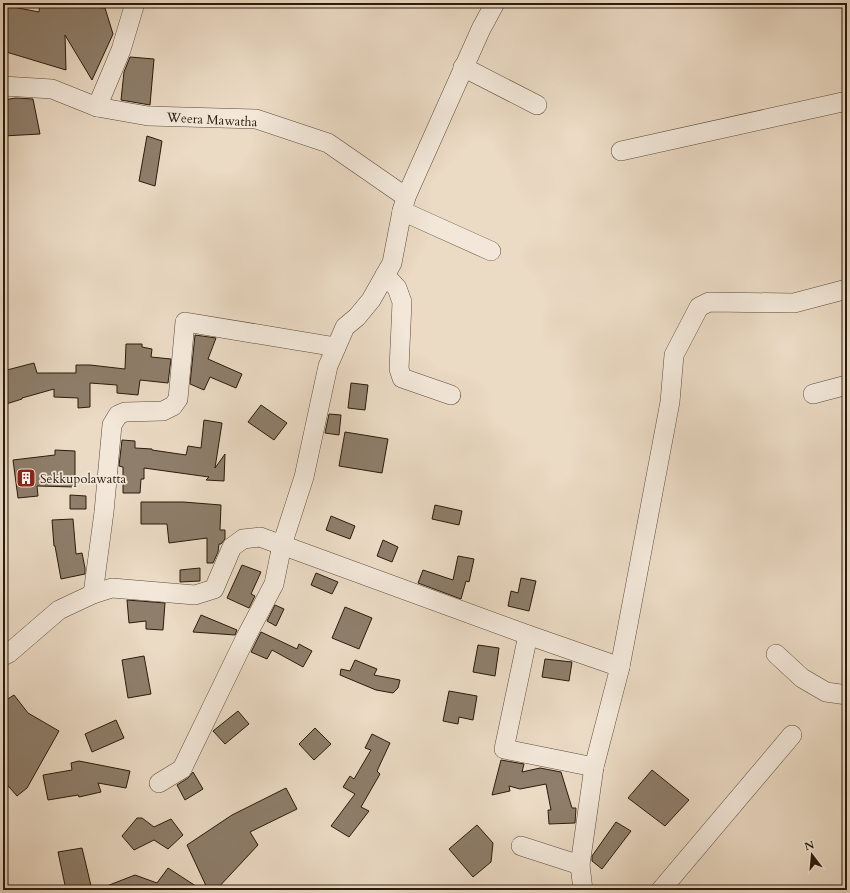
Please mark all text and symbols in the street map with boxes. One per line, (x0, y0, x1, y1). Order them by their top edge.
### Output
street label: Weera Mawatha (165, 109, 258, 131)
building icon: Sekkupolawatta (15, 467, 37, 489)
place label: Sekkupolawatta (40, 470, 127, 488)
north arrow (792, 835, 832, 875)
text: N (803, 837, 816, 854)

